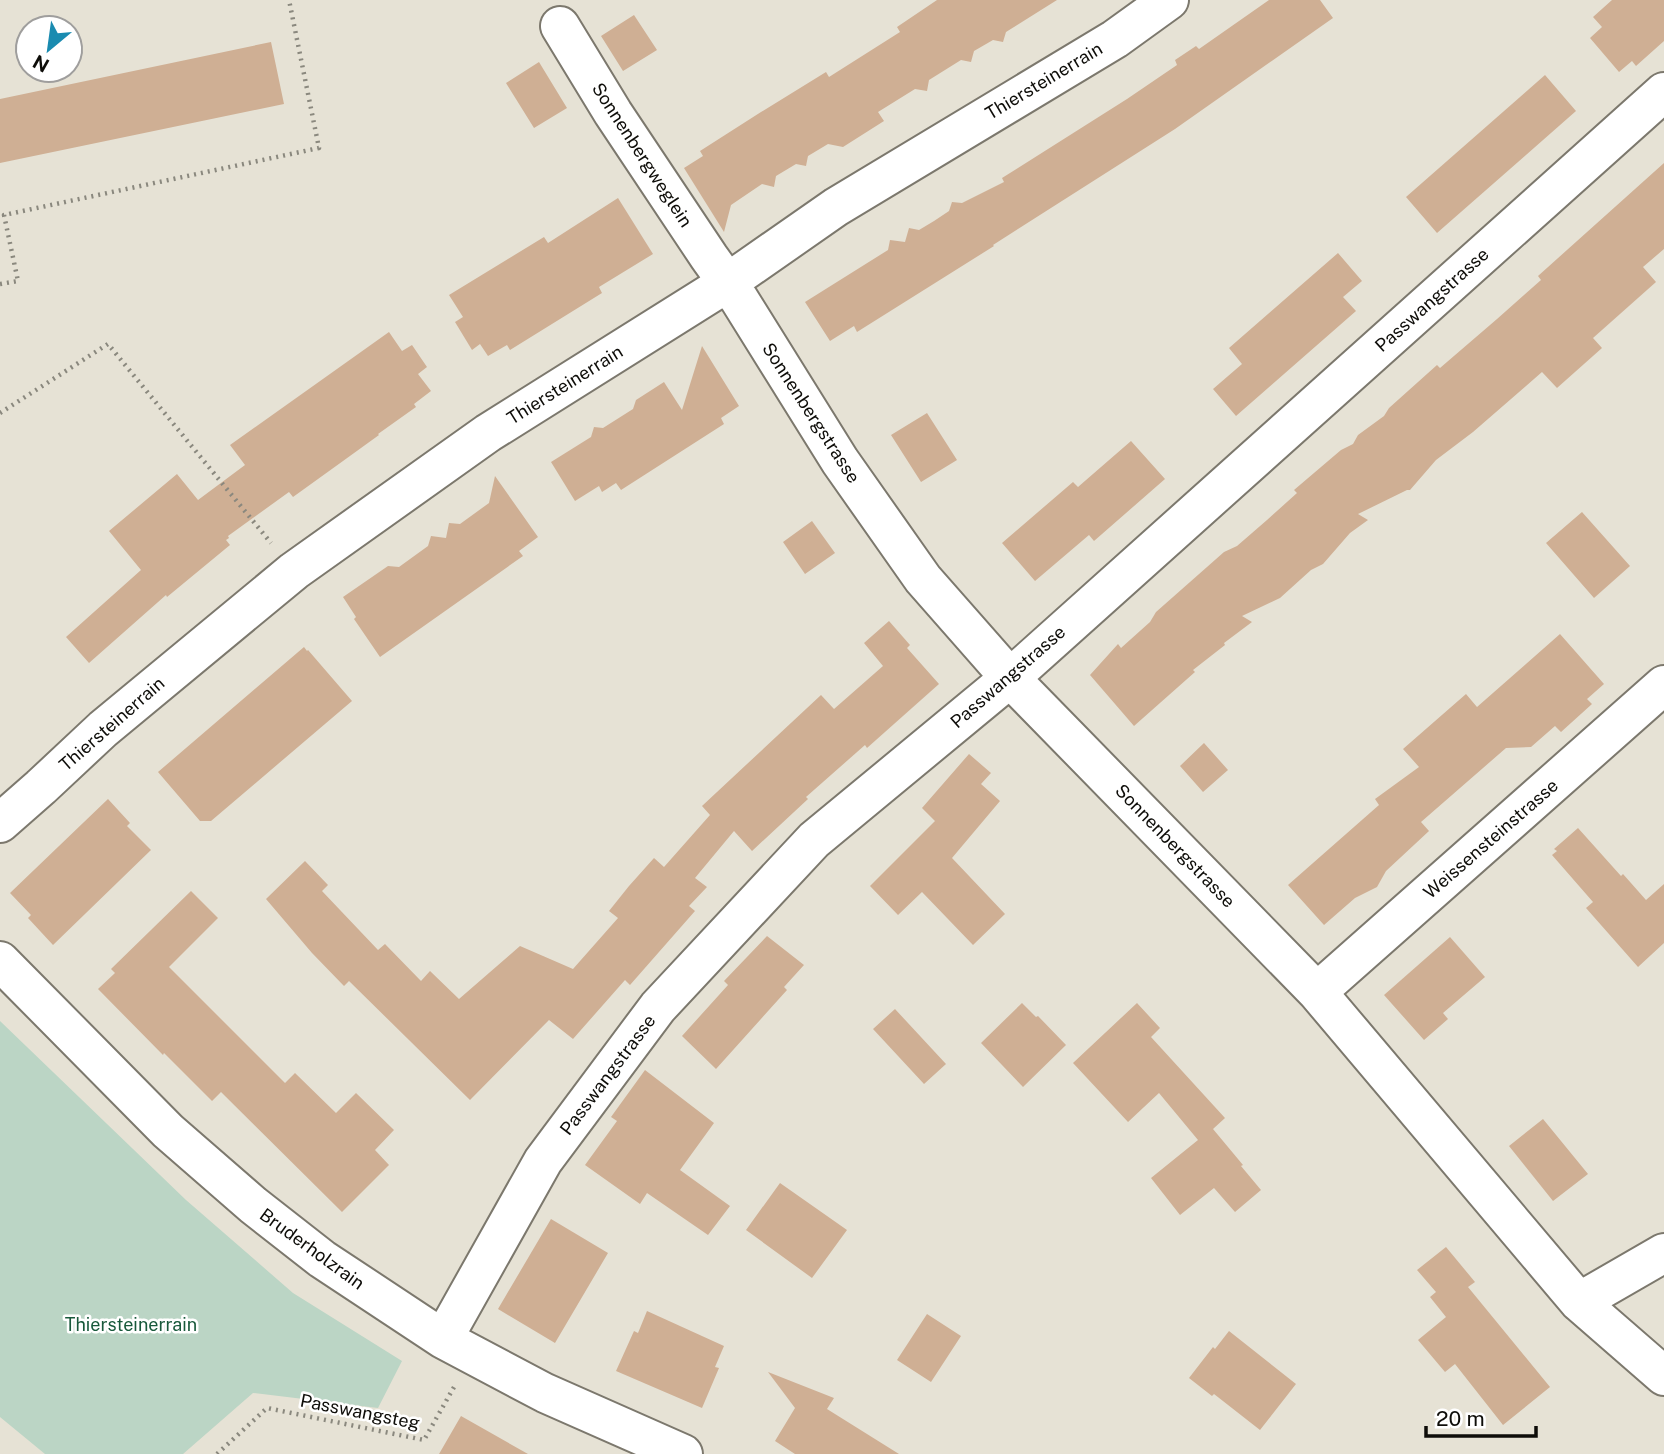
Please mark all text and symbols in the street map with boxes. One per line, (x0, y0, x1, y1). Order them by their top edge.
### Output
north arrow (14, 14, 84, 84)
street label: Thiersteinerrain (982, 37, 1106, 124)
text: N (29, 51, 53, 77)
street label: Sonnenbergweglein (588, 79, 697, 231)
street label: Passwangstrasse (1371, 243, 1493, 356)
street label: Sonnenbergstrasse (758, 339, 865, 487)
street label: Thiersteinerrain (503, 341, 626, 429)
street label: Passwangstrasse (946, 621, 1069, 732)
street label: Thiersteinerrain (55, 672, 169, 775)
street label: Weissensteinstrasse (1419, 775, 1562, 903)
street label: Sonnenbergstrasse (1111, 780, 1240, 912)
street label: Passwangstrasse (556, 1010, 660, 1139)
street label: Bruderholzrain (256, 1204, 369, 1294)
park label: Thiersteinerrain (65, 1314, 197, 1335)
street label: Passwangsteg (299, 1390, 422, 1433)
scale bar (1426, 1394, 1536, 1438)
text: 20 m (1436, 1406, 1485, 1431)

